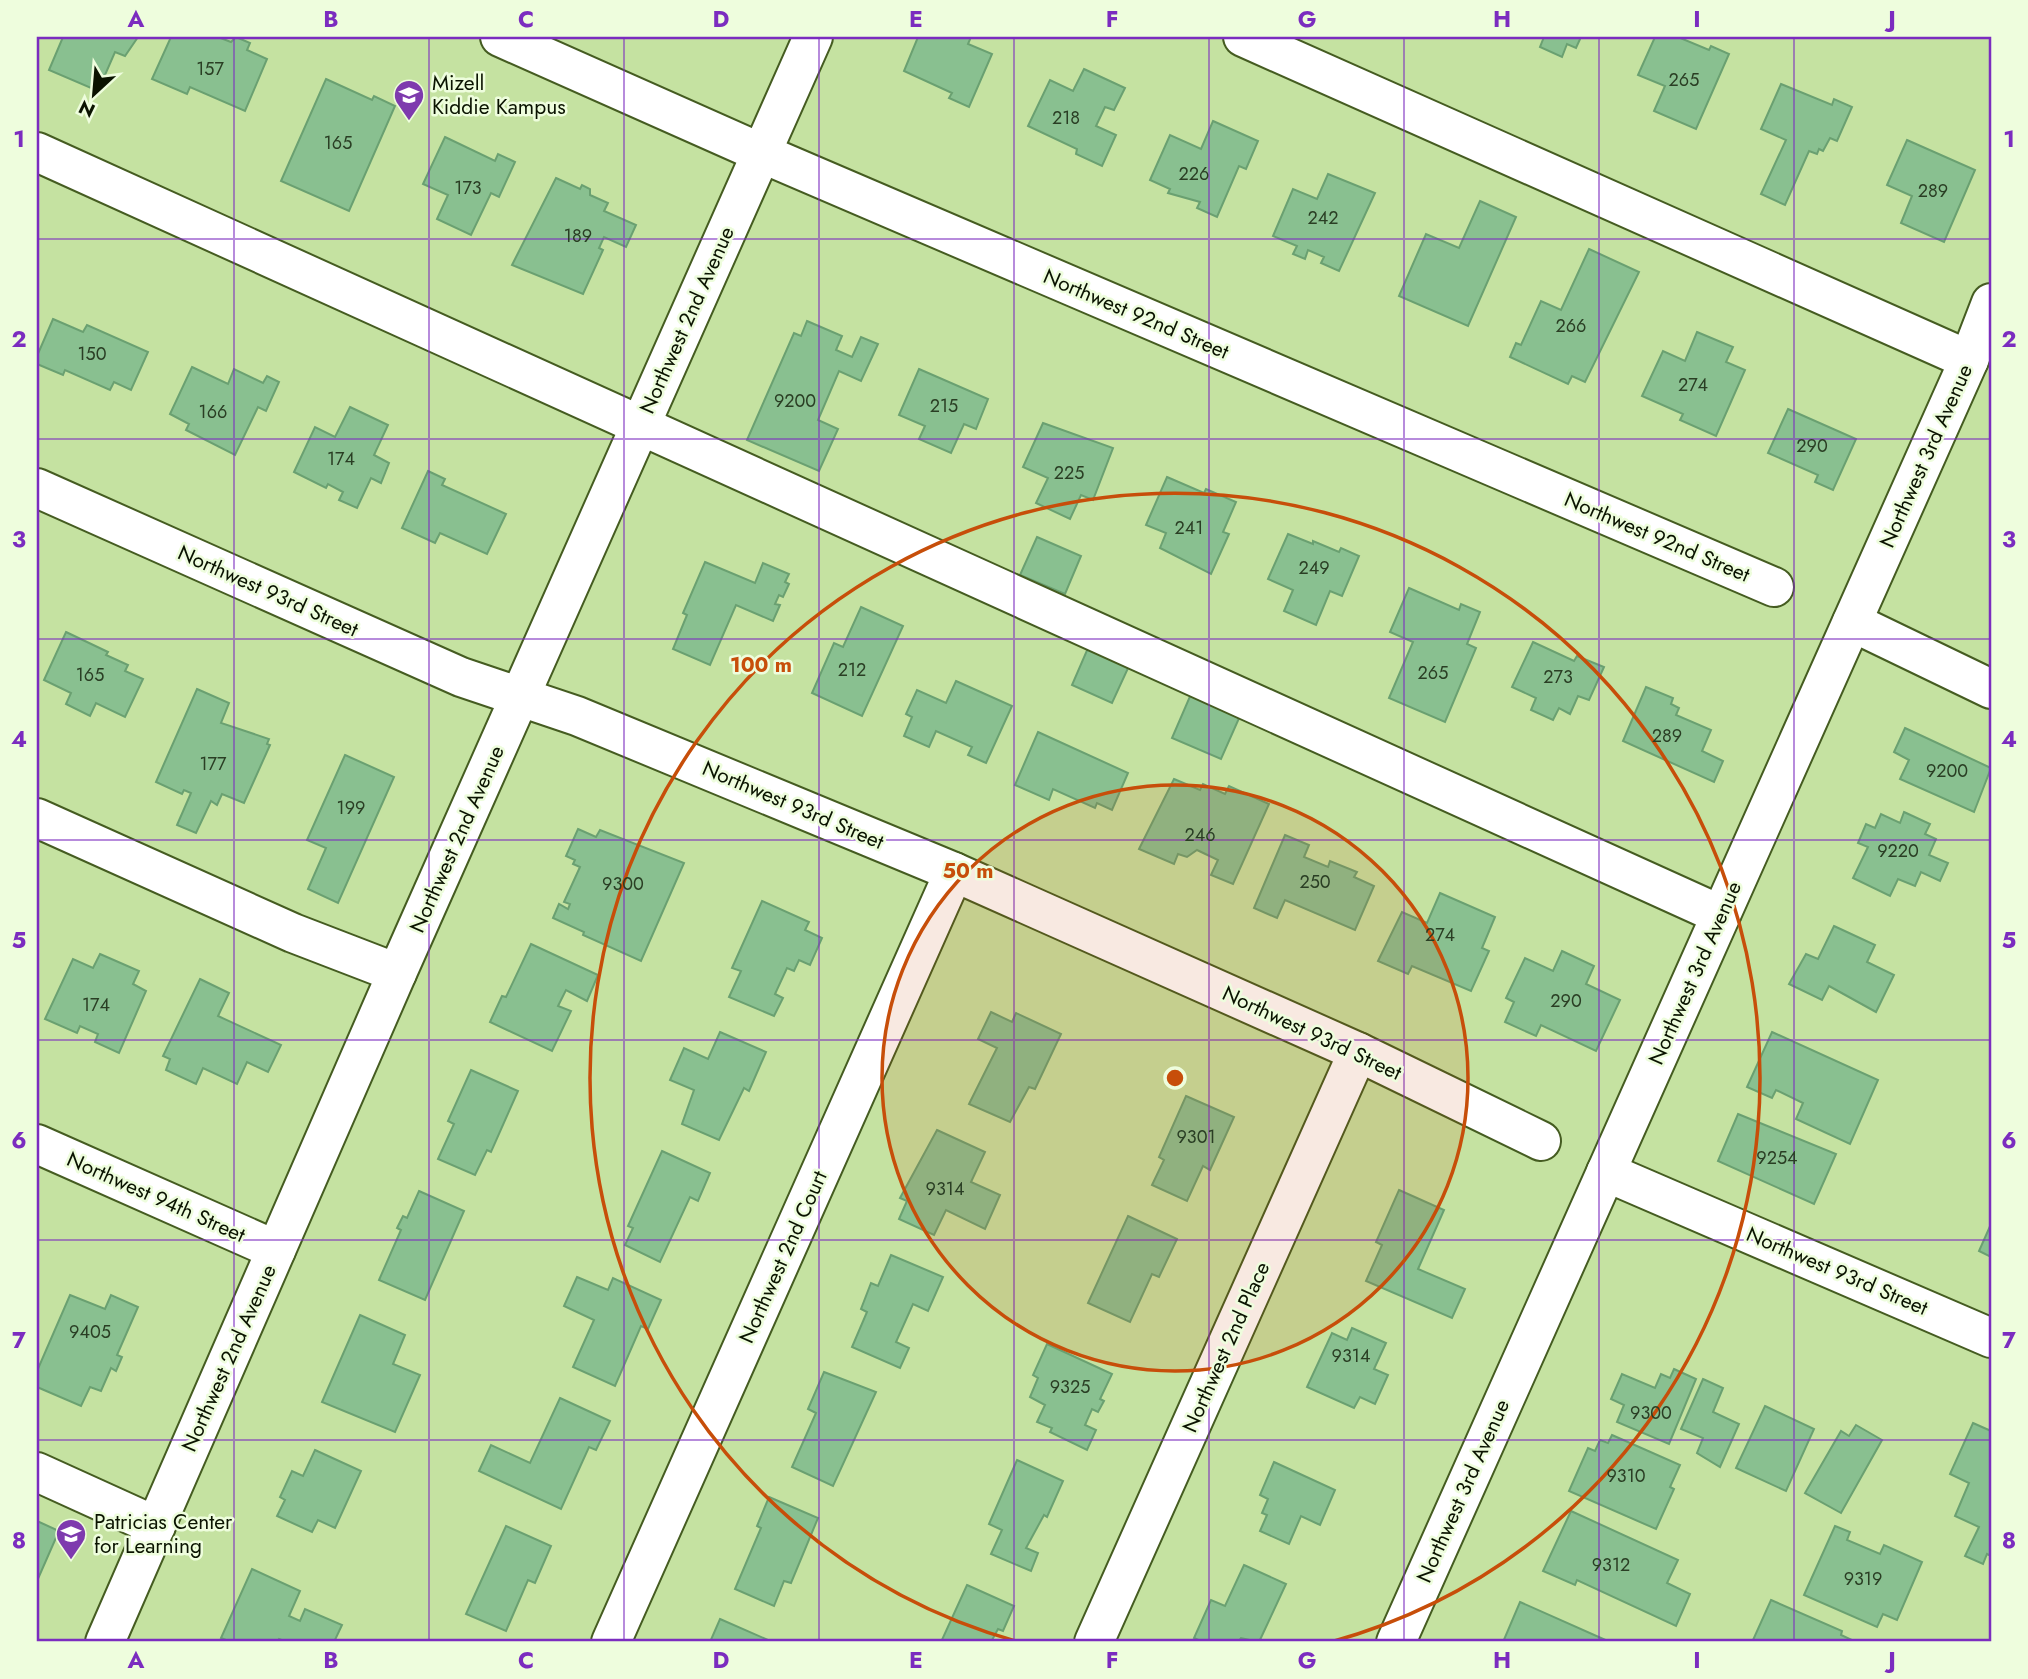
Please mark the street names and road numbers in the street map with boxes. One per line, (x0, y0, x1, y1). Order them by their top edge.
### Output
street label: Northwest 2nd Avenue (632, 221, 742, 418)
street label: Northwest 92nd Street (1039, 261, 1233, 367)
street label: Northwest 3rd Avenue (1872, 359, 1980, 552)
street label: Northwest 92nd Street (1560, 484, 1754, 590)
street label: Northwest 93rd Street (173, 538, 363, 644)
street label: Northwest 2nd Avenue (402, 740, 512, 937)
street label: Northwest 93rd Street (698, 753, 888, 857)
street label: Northwest 3rd Avenue (1641, 876, 1749, 1069)
street label: Northwest 93rd Street (1217, 978, 1407, 1088)
street label: Northwest 94th Street (62, 1144, 250, 1250)
street label: Northwest 2nd Court (731, 1166, 835, 1348)
street label: Northwest 93rd Street (1742, 1219, 1932, 1323)
street label: Northwest 2nd Place (1175, 1257, 1277, 1437)
street label: Northwest 2nd Avenue (174, 1259, 284, 1456)
street label: Northwest 3rd Avenue (1409, 1394, 1517, 1587)

